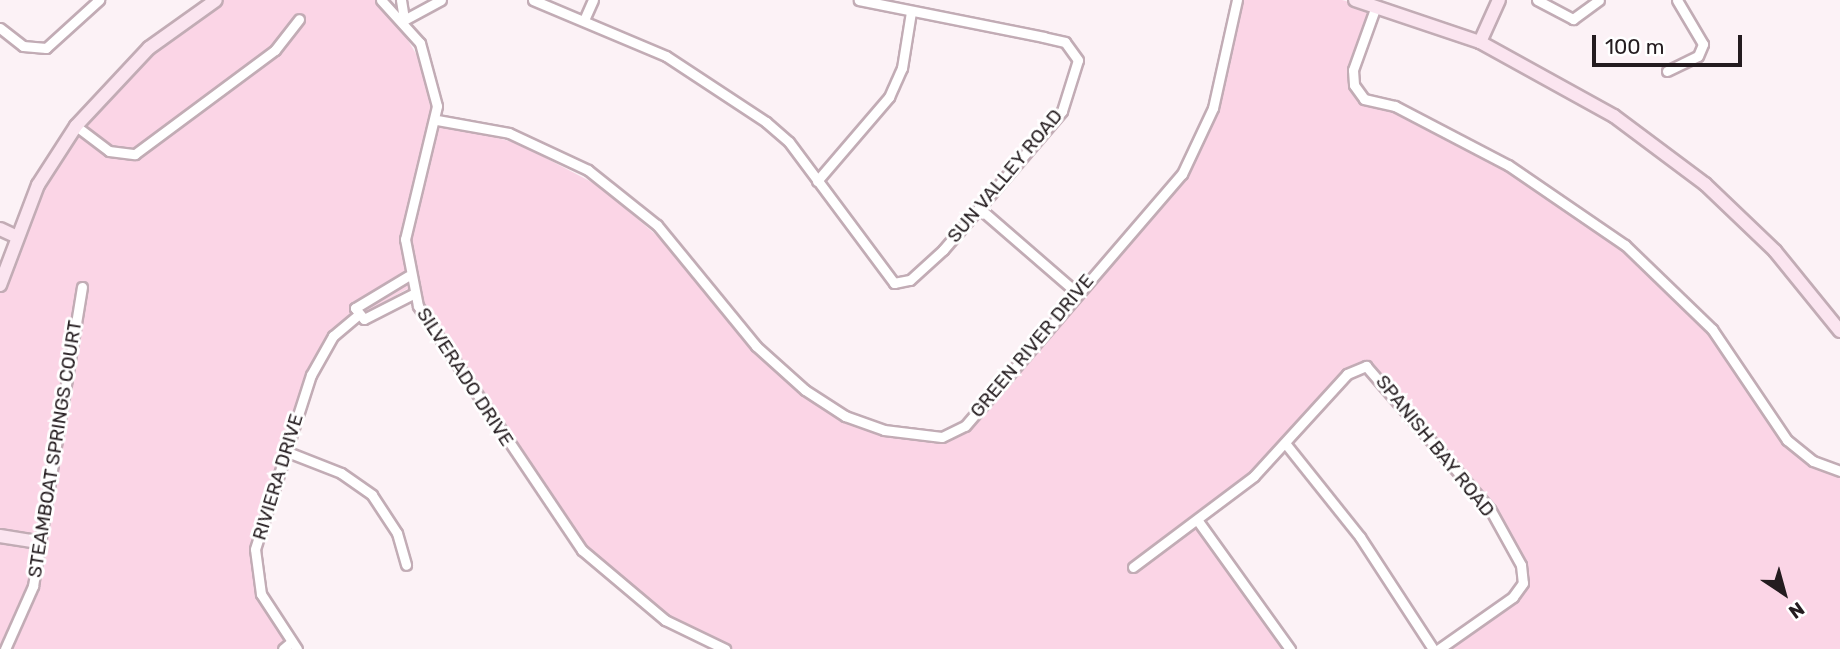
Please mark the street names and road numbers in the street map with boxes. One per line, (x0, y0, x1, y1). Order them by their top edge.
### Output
street label: SUN VALLEY ROAD (942, 104, 1068, 248)
street label: GREEN RIVER DRIVE (966, 270, 1098, 422)
street label: SILVERADO DRIVE (412, 304, 518, 450)
street label: STEAMBOAT SPRINGS COURT (23, 318, 87, 580)
street label: SPANISH BAY ROAD (1371, 370, 1499, 522)
street label: RIVIERA DRIVE (248, 411, 308, 543)

